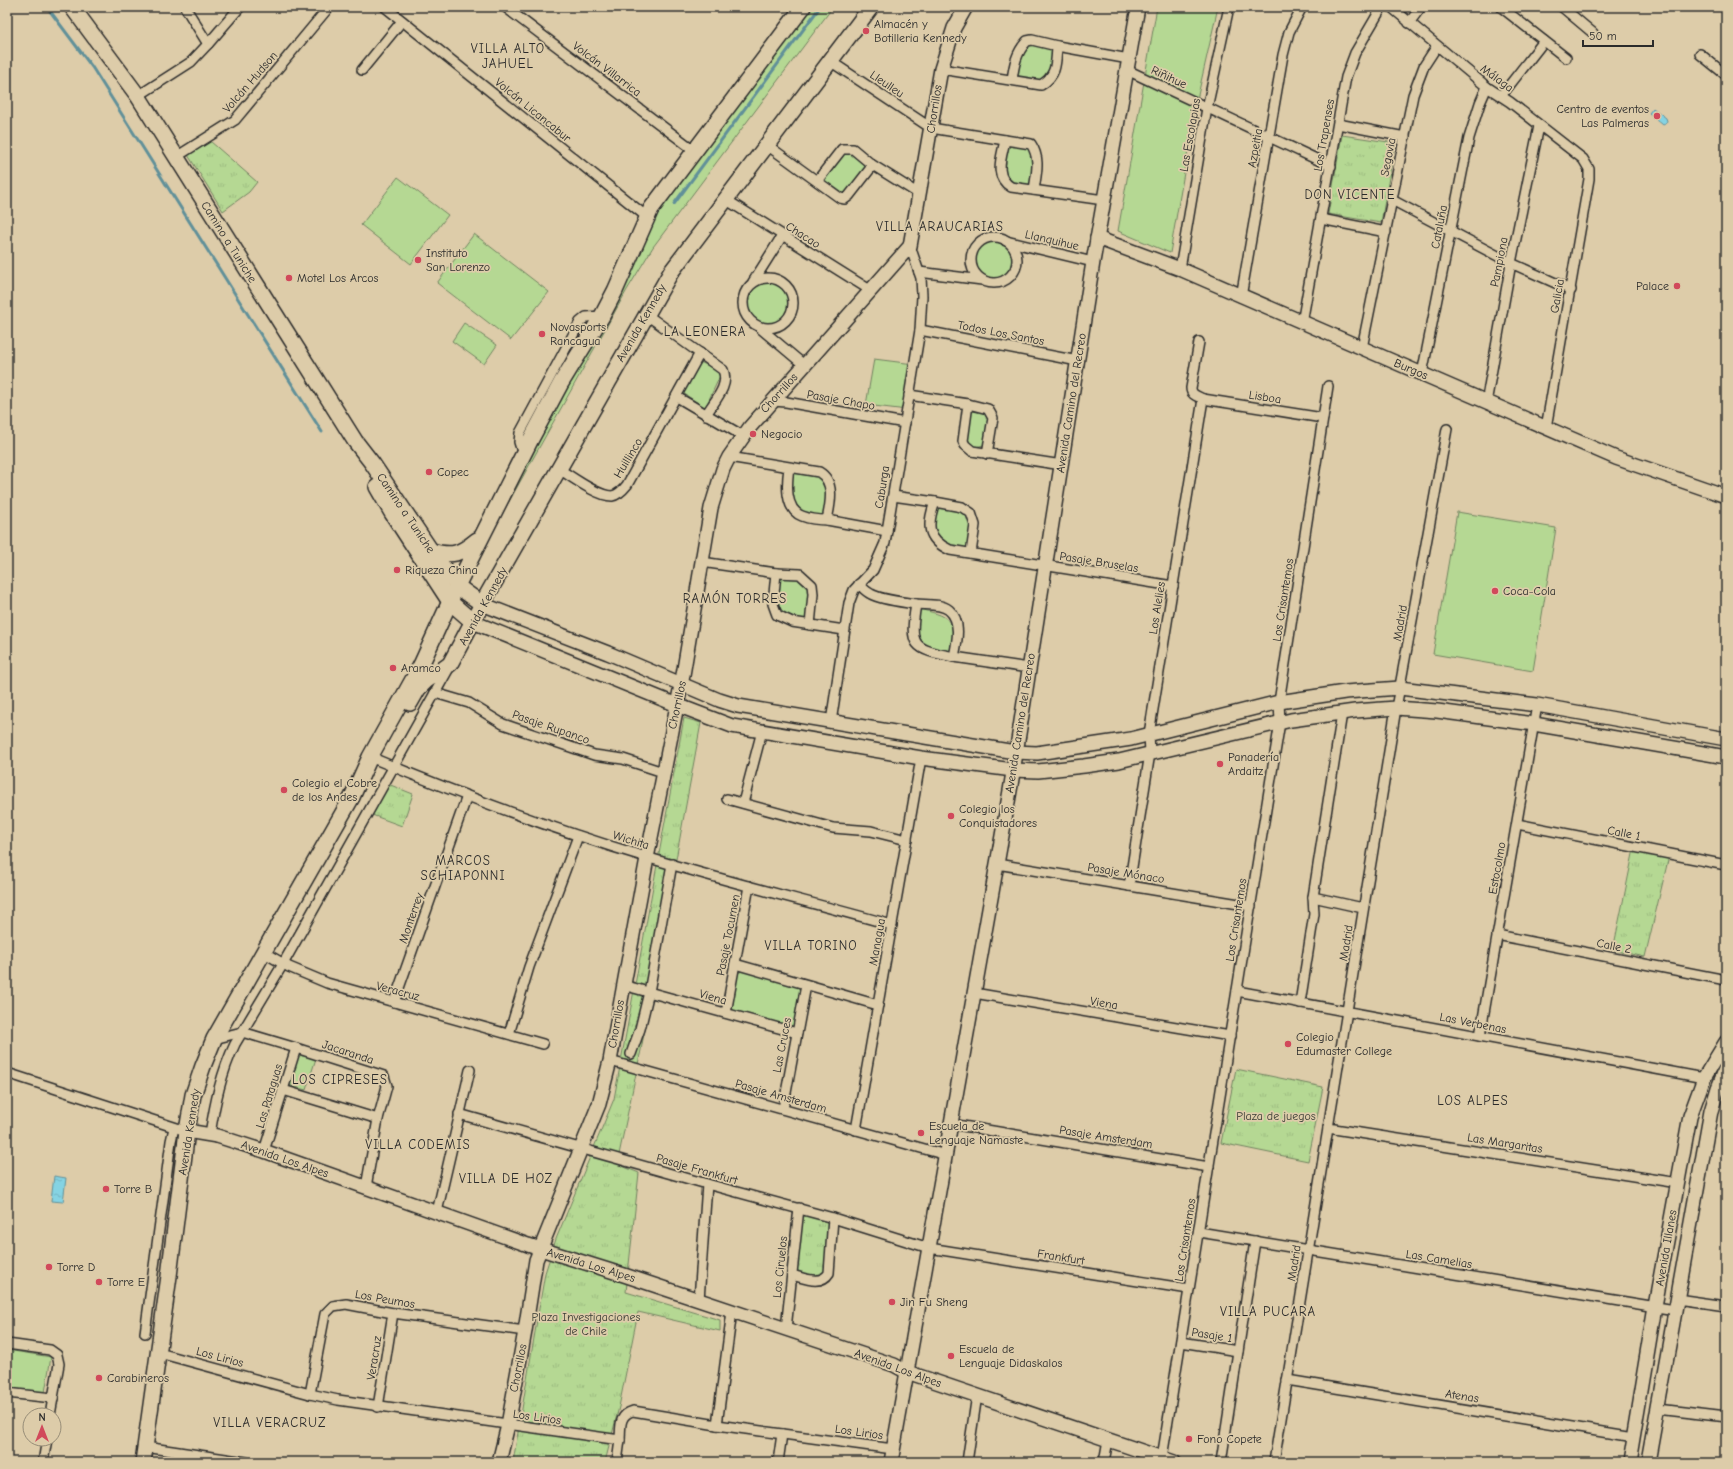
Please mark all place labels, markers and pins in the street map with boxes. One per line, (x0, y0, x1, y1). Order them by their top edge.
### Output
place label: Almacén y Botilleria Kennedy (874, 17, 967, 45)
marker: Almacén y Botilleria Kennedy (861, 26, 871, 36)
place label: Centro de eventos Las Palmeras (1556, 102, 1649, 130)
marker: Centro de eventos Las Palmeras (1652, 111, 1662, 121)
place label: Instituto San Lorenzo (426, 246, 490, 274)
marker: Instituto San Lorenzo (413, 255, 423, 265)
place label: Motel Los Arcos (297, 271, 379, 285)
marker: Motel Los Arcos (284, 273, 294, 283)
place label: Palace (1636, 279, 1669, 293)
marker: Palace (1672, 281, 1682, 291)
place label: Novasports Rancagua (550, 320, 606, 348)
marker: Novasports Rancagua (537, 329, 547, 339)
place label: Negocio (761, 427, 802, 441)
marker: Negocio (748, 429, 758, 439)
place label: Copec (437, 465, 469, 479)
marker: Copec (424, 467, 434, 477)
place label: Riqueza China (405, 563, 478, 577)
marker: Riqueza China (392, 565, 402, 575)
place label: Coca-Cola (1503, 584, 1556, 598)
marker: Coca-Cola (1490, 586, 1500, 596)
place label: Aramco (401, 661, 441, 675)
marker: Aramco (388, 663, 398, 673)
place label: Panadería Ardaitz (1228, 750, 1279, 778)
marker: Panadería Ardaitz (1215, 759, 1225, 769)
place label: Colegio el Cobre de los Andes (292, 776, 377, 804)
marker: Colegio el Cobre de los Andes (279, 785, 289, 795)
place label: Colegio los Conquistadores (959, 802, 1037, 830)
marker: Colegio los Conquistadores (946, 811, 956, 821)
place label: Colegio Edumaster College (1296, 1030, 1392, 1058)
marker: Colegio Edumaster College (1283, 1039, 1293, 1049)
place label: Escuela de Lenguaje Namaste (929, 1119, 1023, 1147)
marker: Escuela de Lenguaje Namaste (916, 1128, 926, 1138)
place label: Torre B (114, 1182, 152, 1196)
marker: Torre B (101, 1184, 111, 1194)
place label: Torre D (57, 1260, 95, 1274)
marker: Torre D (44, 1262, 54, 1272)
place label: Torre E (107, 1275, 145, 1289)
marker: Torre E (94, 1277, 104, 1287)
place label: Jin Fu Sheng (900, 1295, 968, 1309)
marker: Jin Fu Sheng (887, 1297, 897, 1307)
place label: Escuela de Lenguaje Didaskalos (959, 1342, 1062, 1370)
marker: Escuela de Lenguaje Didaskalos (946, 1351, 956, 1361)
place label: Carabineros (107, 1371, 169, 1385)
marker: Carabineros (94, 1373, 104, 1383)
place label: Fono Copete (1197, 1432, 1262, 1446)
marker: Fono Copete (1184, 1434, 1194, 1444)

